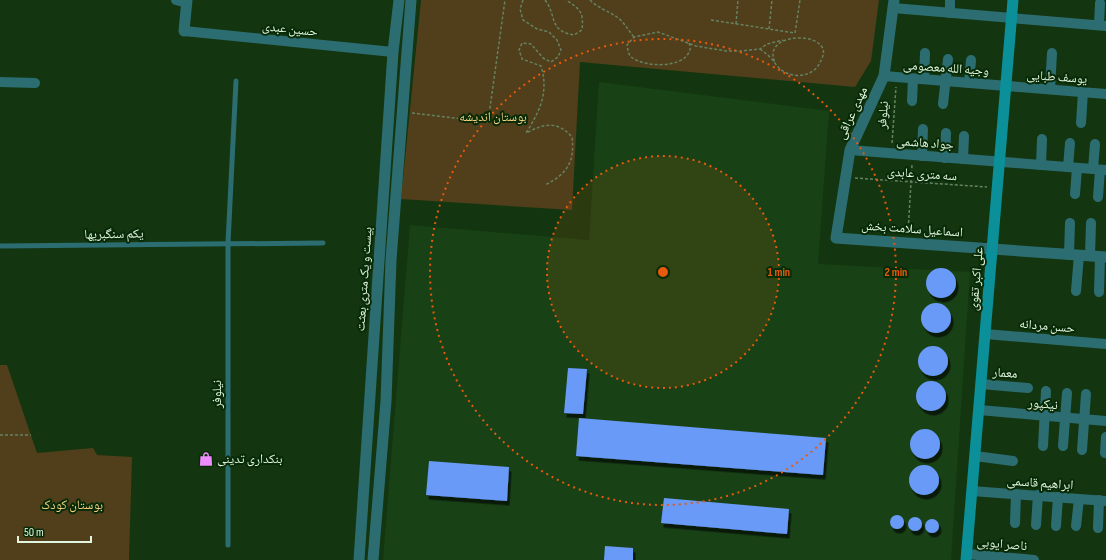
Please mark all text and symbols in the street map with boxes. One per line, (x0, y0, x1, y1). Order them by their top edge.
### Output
street label: حسین عبدی (261, 18, 319, 40)
street label: وجیه الله معصومی (902, 57, 990, 79)
street label: یوسف طبایی (1026, 67, 1088, 87)
street label: مهدی عراقی (833, 84, 871, 142)
street label: نیلوفر (874, 100, 892, 131)
park label: بوستان اندیشه (459, 109, 527, 125)
street label: جواد هاشمی (896, 133, 954, 153)
street label: سه متری عابدی (886, 164, 958, 184)
street label: اسماعیل سلامت بخش (861, 217, 963, 241)
street label: یکم سنگبریها (84, 225, 144, 243)
street label: بیست و یک متری بعثت (352, 226, 376, 332)
street label: علی اکبر تقوی (965, 246, 987, 312)
centre of rings (656, 265, 670, 279)
text: 1 min (768, 265, 790, 280)
text: 2 min (885, 265, 907, 280)
street label: حسن مردانه (1019, 316, 1075, 336)
street label: معمار (991, 364, 1018, 382)
street label: نیلوفر (209, 380, 225, 409)
street label: نیکپور (1026, 395, 1059, 413)
shop icon: بنکداری تدینی (198, 451, 214, 467)
place label: بنکداری تدینی (217, 451, 283, 467)
street label: ابراهیم قاسمی (1006, 473, 1074, 493)
park label: بوستان کودک (41, 497, 103, 513)
scale bar (18, 518, 91, 544)
text: 50 m (24, 525, 44, 540)
street label: ناصر ایوبی (976, 534, 1028, 554)

